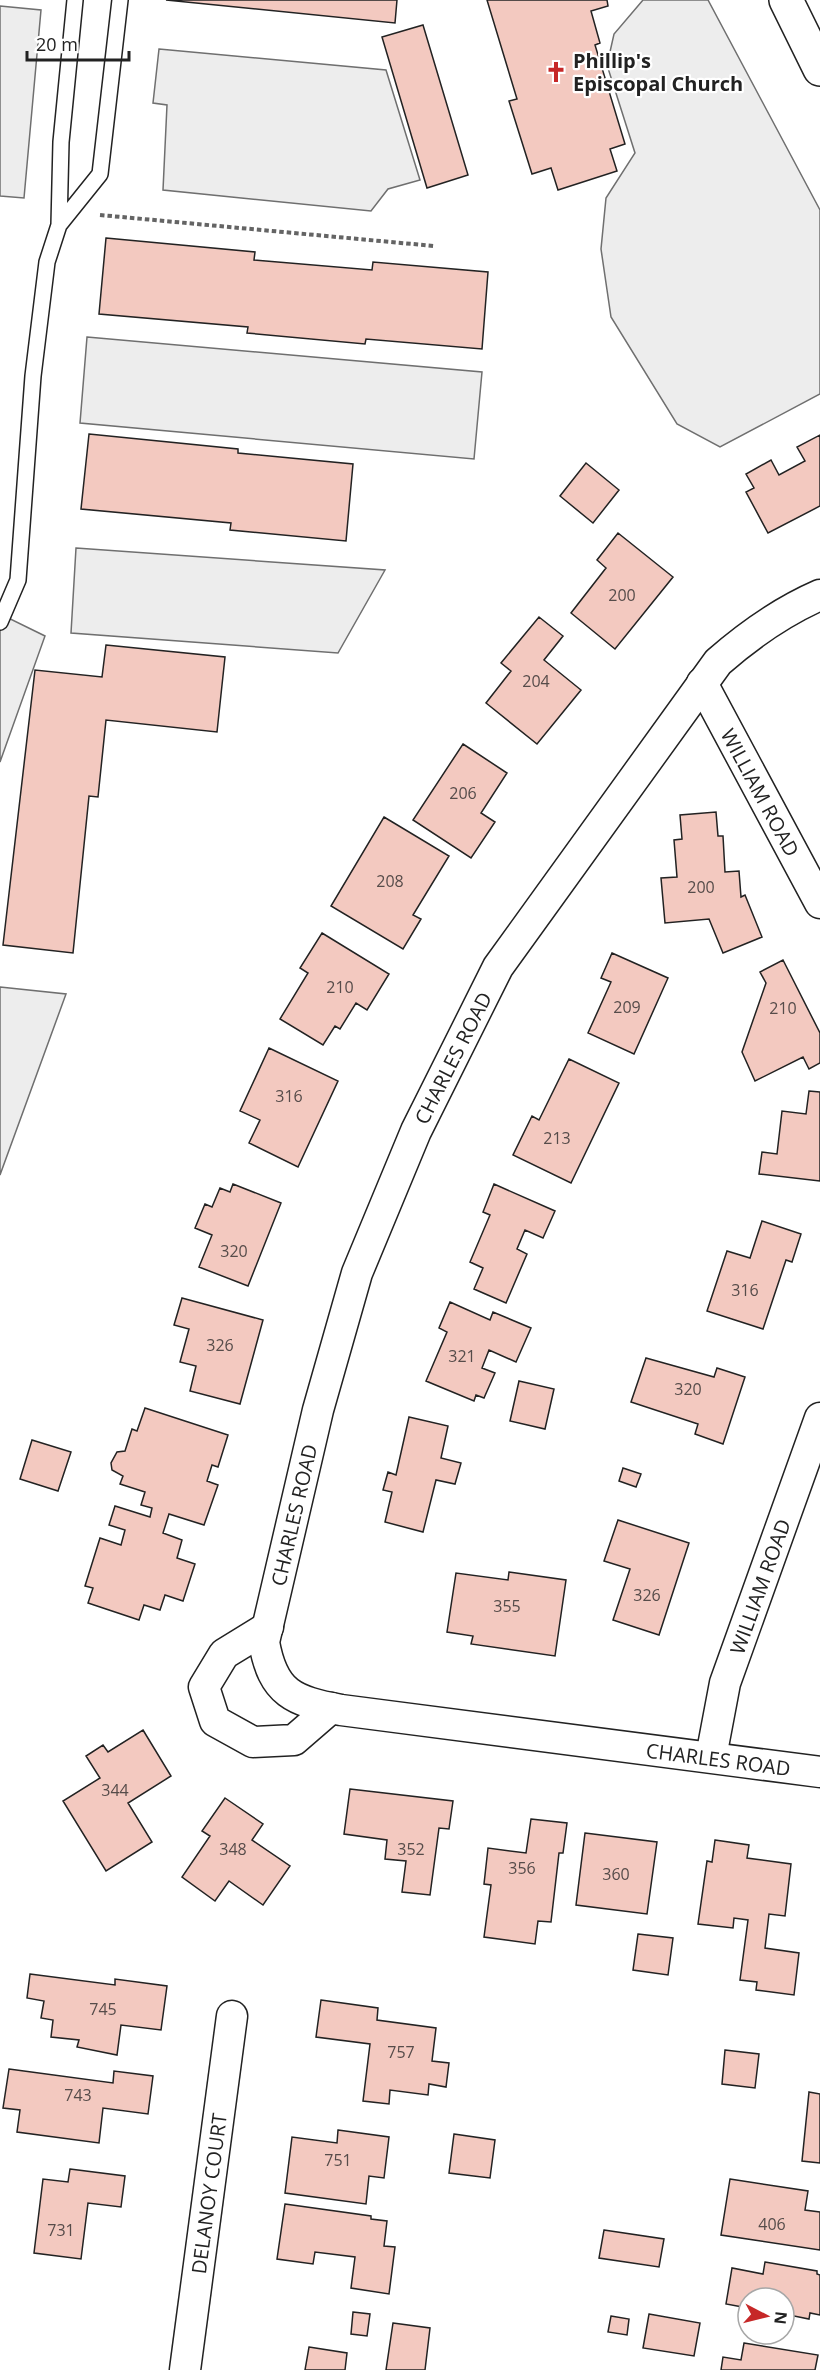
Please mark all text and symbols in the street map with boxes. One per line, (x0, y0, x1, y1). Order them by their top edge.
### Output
scale bar (27, 24, 129, 62)
text: 20 m (36, 32, 78, 56)
place label: Phillip's Episcopal Church (573, 47, 743, 97)
church icon: Phillip's Episcopal Church (544, 60, 568, 84)
house number: 200 (608, 584, 636, 606)
house number: 204 (522, 670, 550, 692)
street label: WILLIAM ROAD (715, 724, 806, 861)
house number: 206 (449, 782, 477, 804)
house number: 208 (376, 870, 404, 892)
house number: 200 (687, 876, 715, 898)
house number: 210 (326, 976, 354, 998)
street label: CHARLES ROAD (408, 987, 498, 1129)
house number: 209 (613, 996, 641, 1018)
house number: 210 (769, 997, 797, 1019)
house number: 316 (275, 1085, 303, 1107)
house number: 213 (543, 1127, 571, 1149)
house number: 320 (220, 1240, 248, 1262)
house number: 316 (731, 1279, 759, 1301)
house number: 326 (206, 1334, 234, 1356)
house number: 321 (448, 1345, 476, 1367)
house number: 320 (674, 1378, 702, 1400)
street label: CHARLES ROAD (265, 1441, 323, 1589)
street label: WILLIAM ROAD (723, 1515, 796, 1657)
house number: 326 (633, 1584, 661, 1606)
house number: 355 (493, 1595, 521, 1617)
street label: CHARLES ROAD (645, 1736, 792, 1782)
house number: 344 (101, 1779, 129, 1801)
house number: 348 (219, 1838, 247, 1860)
house number: 352 (397, 1838, 425, 1860)
house number: 356 (508, 1857, 536, 1879)
house number: 360 (602, 1863, 630, 1885)
house number: 745 (89, 1998, 117, 2020)
house number: 757 (387, 2041, 415, 2063)
house number: 743 (64, 2084, 92, 2106)
street label: DELANOY COURT (184, 2112, 232, 2276)
house number: 751 (324, 2149, 352, 2171)
house number: 406 (758, 2213, 786, 2235)
house number: 731 (47, 2219, 75, 2241)
north arrow (736, 2286, 796, 2346)
text: N (769, 2310, 793, 2326)

